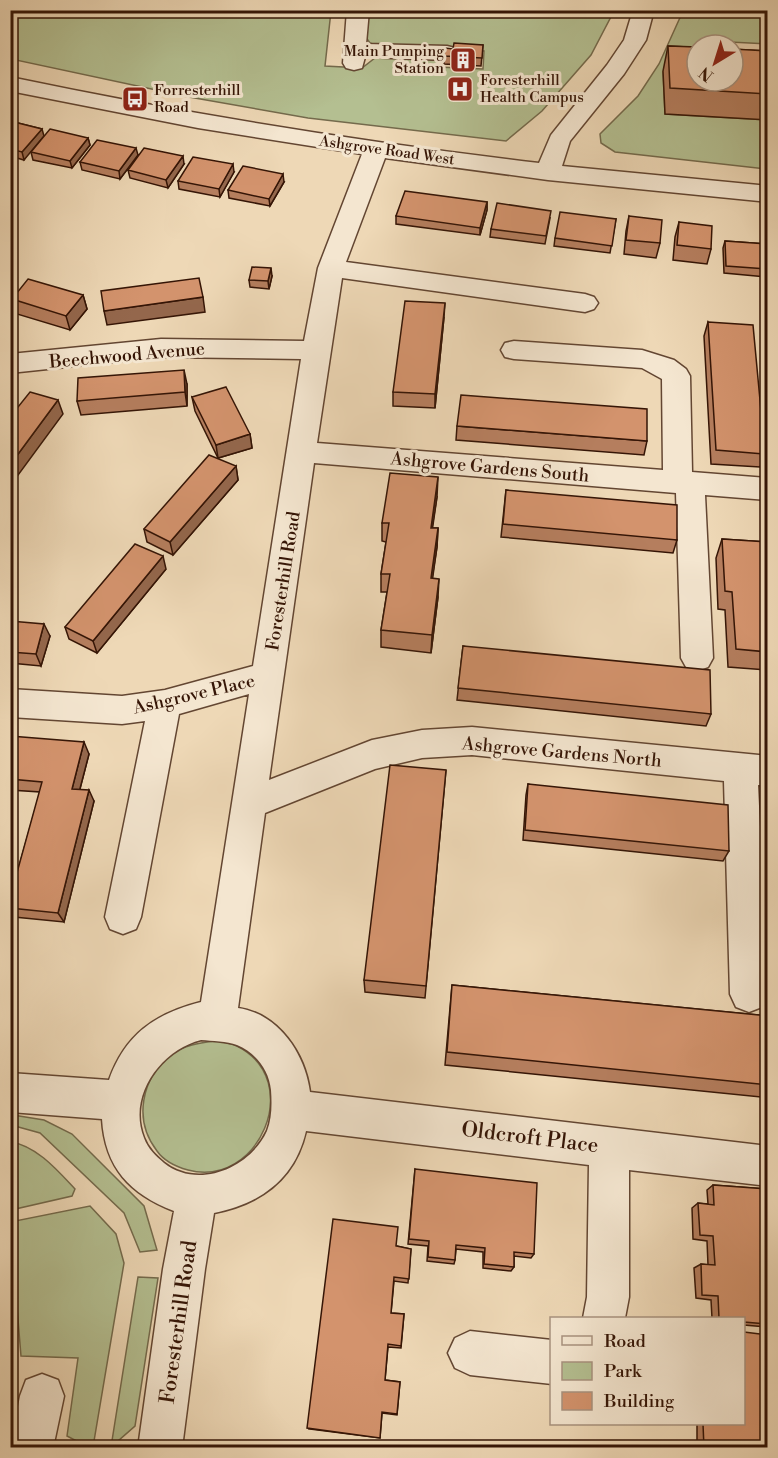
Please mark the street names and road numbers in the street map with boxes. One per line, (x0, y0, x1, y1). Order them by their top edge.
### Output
street label: Ashgrove Road West (317, 131, 456, 169)
street label: Beechwood Avenue (47, 337, 206, 374)
street label: Ashgrove Gardens South (389, 447, 590, 488)
street label: Foresterhill Road (261, 509, 306, 653)
street label: Ashgrove Place (130, 669, 257, 720)
street label: Ashgrove Gardens North (460, 732, 663, 773)
street label: Oldcroft Place (460, 1117, 600, 1159)
street label: Foresterhill Road (155, 1239, 203, 1405)

